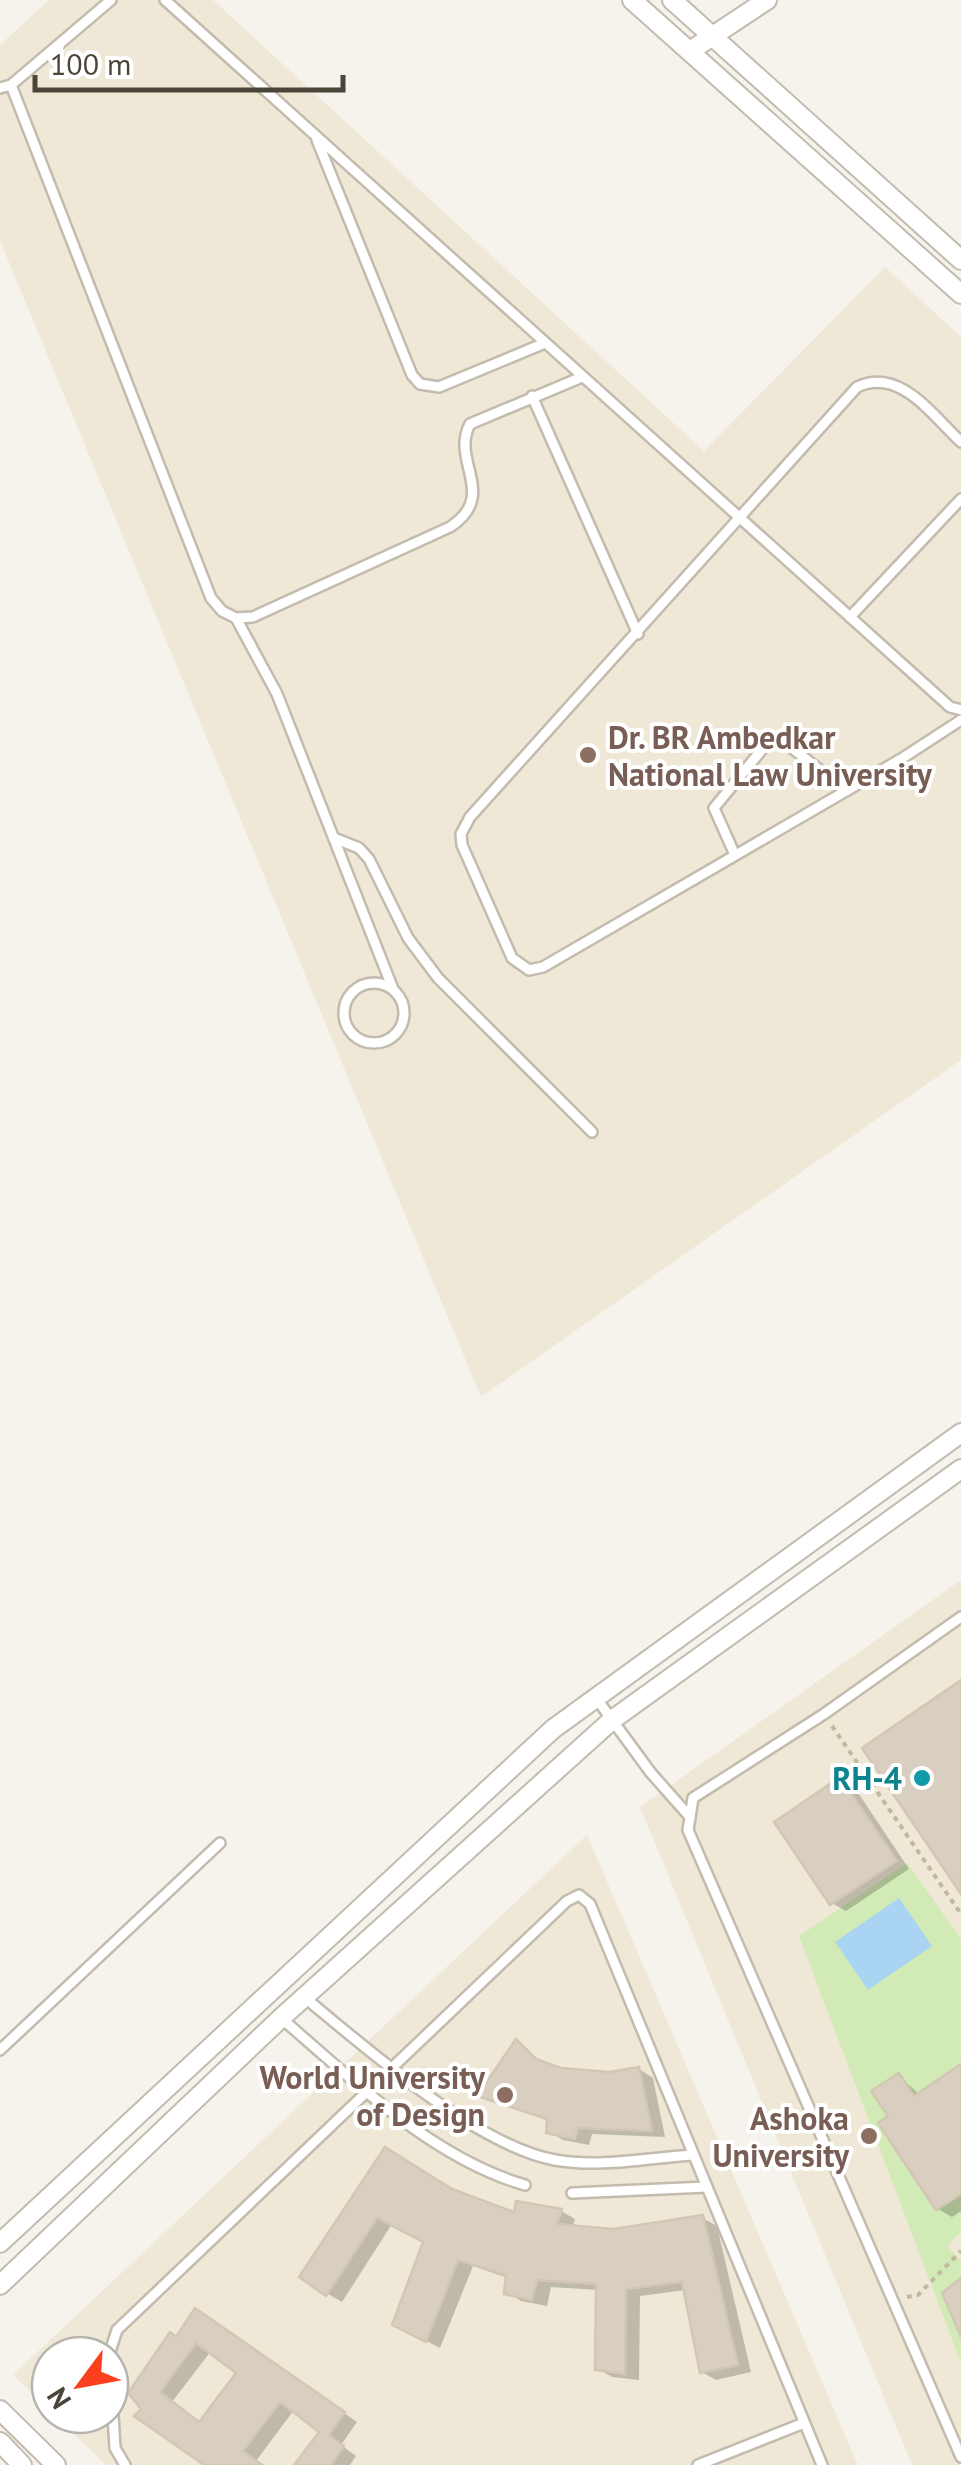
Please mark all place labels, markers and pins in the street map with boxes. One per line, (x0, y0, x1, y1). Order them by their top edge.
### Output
place label: Dr. BR Ambedkar National Law University (608, 716, 933, 795)
marker: Dr. BR Ambedkar National Law University (577, 744, 599, 766)
place label: RH-4 (832, 1757, 902, 1799)
marker: RH-4 (911, 1767, 933, 1789)
place label: World University of Design (259, 2056, 486, 2135)
marker: World University of Design (494, 2084, 516, 2106)
place label: Ashoka University (713, 2097, 850, 2176)
marker: Ashoka University (858, 2125, 880, 2147)

